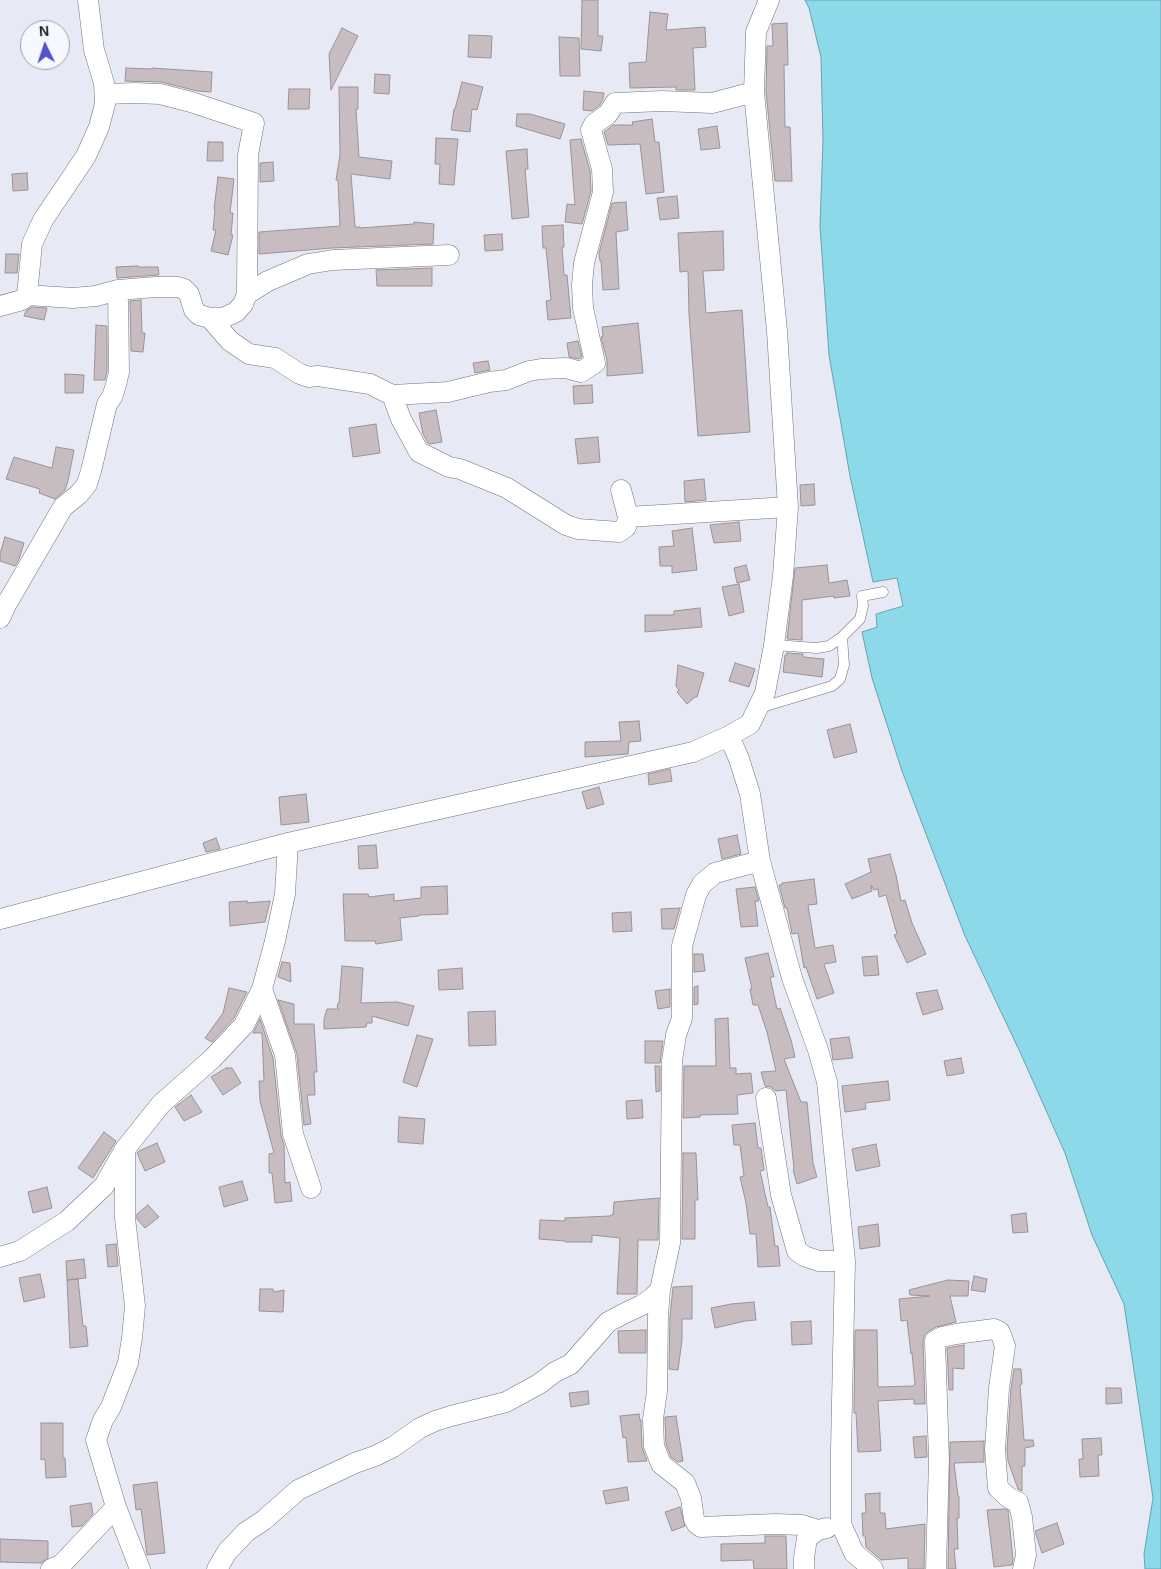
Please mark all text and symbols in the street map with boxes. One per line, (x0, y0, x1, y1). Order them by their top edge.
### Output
north arrow (20, 20, 70, 70)
text: N (38, 23, 50, 39)

